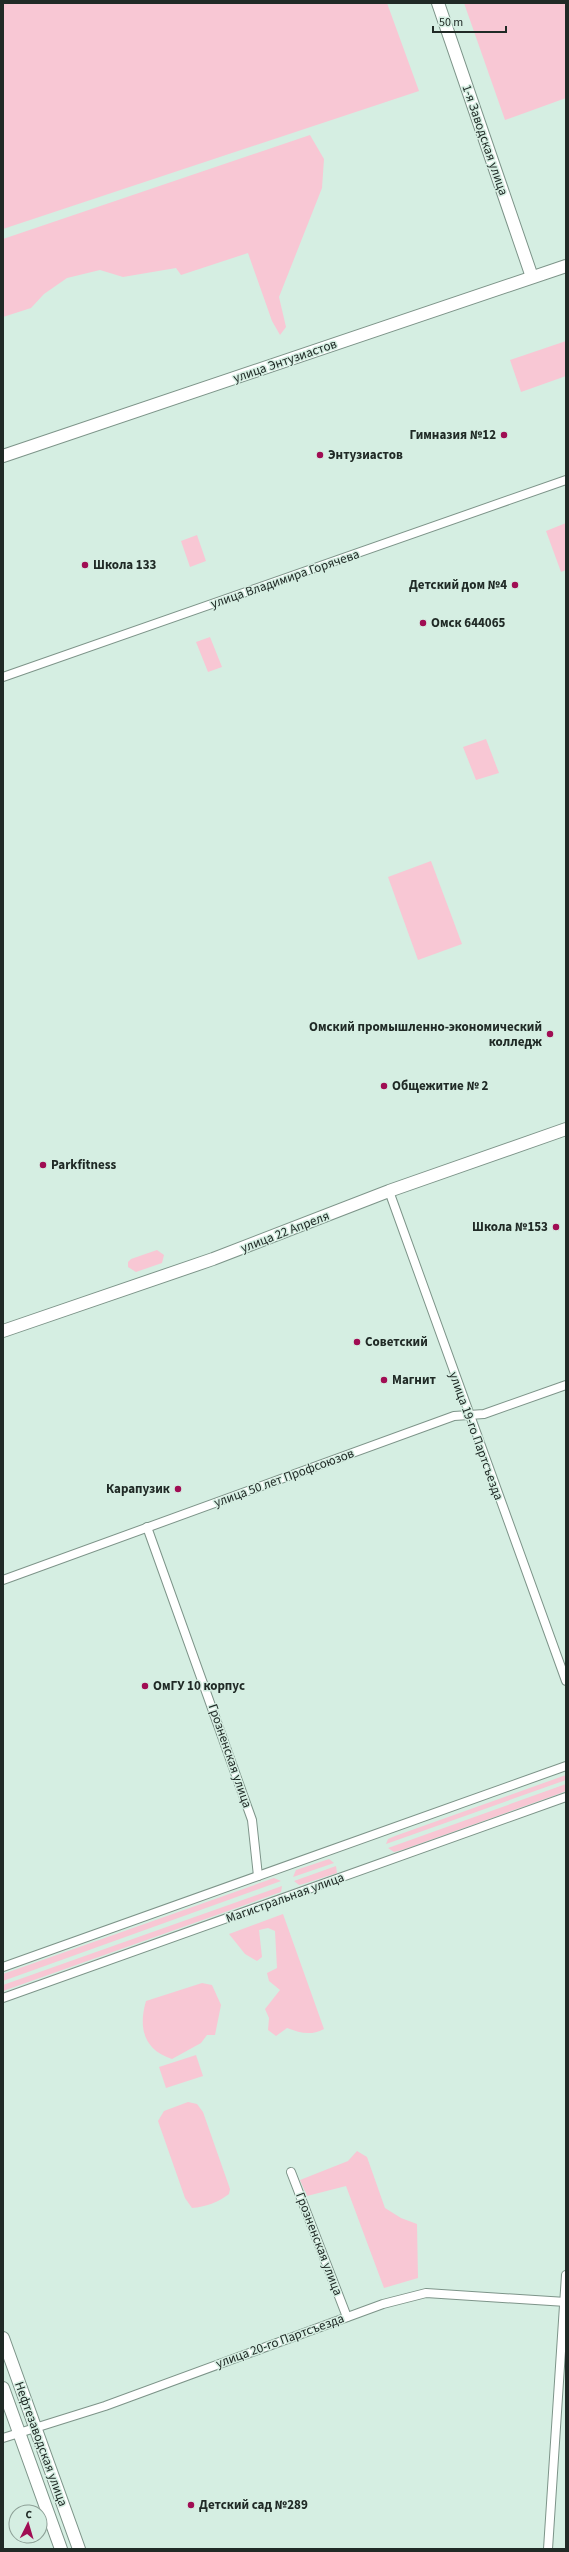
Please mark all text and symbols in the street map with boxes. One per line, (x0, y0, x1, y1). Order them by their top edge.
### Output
scale bar (433, 8, 506, 34)
text: 50 m (439, 14, 463, 31)
street label: 1-я Заводская улица (458, 82, 512, 198)
street label: улица Энтузиастов (231, 335, 340, 387)
place label: Гимназия №12 (409, 426, 496, 444)
marker: Гимназия №12 (499, 430, 509, 440)
place label: Энтузиастов (328, 446, 403, 464)
marker: Энтузиастов (315, 450, 325, 460)
street label: улица Владимира Горячева (208, 545, 362, 613)
place label: Школа 133 (93, 556, 157, 574)
marker: Школа 133 (80, 560, 90, 570)
place label: Детский дом №4 (409, 576, 507, 594)
marker: Детский дом №4 (510, 580, 520, 590)
place label: Омск 644065 (431, 614, 506, 632)
marker: Омск 644065 (418, 618, 428, 628)
place label: Омский промышленно-экономический колледж (309, 1018, 542, 1051)
marker: Омский промышленно-экономический колледж (545, 1029, 555, 1039)
place label: Общежитие № 2 (392, 1077, 489, 1095)
marker: Общежитие № 2 (379, 1081, 389, 1091)
place label: Parkfitness (51, 1156, 116, 1174)
marker: Parkfitness (38, 1160, 48, 1170)
street label: улица 22 Апреля (238, 1207, 332, 1257)
place label: Школа №153 (472, 1218, 548, 1236)
marker: Школа №153 (551, 1222, 561, 1232)
place label: Советский (365, 1333, 428, 1351)
marker: Советский (352, 1337, 362, 1347)
street label: улица 19-го Партсъезда (444, 1369, 508, 1503)
place label: Магнит (392, 1371, 437, 1389)
marker: Магнит (379, 1375, 389, 1385)
street label: улица 50 лет Профсоюзов (211, 1444, 357, 1512)
place label: Карапузик (106, 1480, 171, 1498)
marker: Карапузик (173, 1484, 183, 1494)
place label: ОмГУ 10 корпус (153, 1677, 245, 1695)
marker: ОмГУ 10 корпус (140, 1681, 150, 1691)
street label: Грозненская улица (204, 1702, 256, 1810)
street label: Магистральная улица (223, 1868, 347, 1928)
street label: Грозненская улица (291, 2190, 347, 2298)
street label: улица 20-го Партсъезда (213, 2309, 347, 2373)
street label: Нефтезаводская улица (10, 2379, 72, 2509)
place label: Детский сад №289 (199, 2496, 308, 2514)
marker: Детский сад №289 (186, 2500, 196, 2510)
north arrow (8, 2504, 48, 2544)
text: С (25, 2507, 33, 2522)

